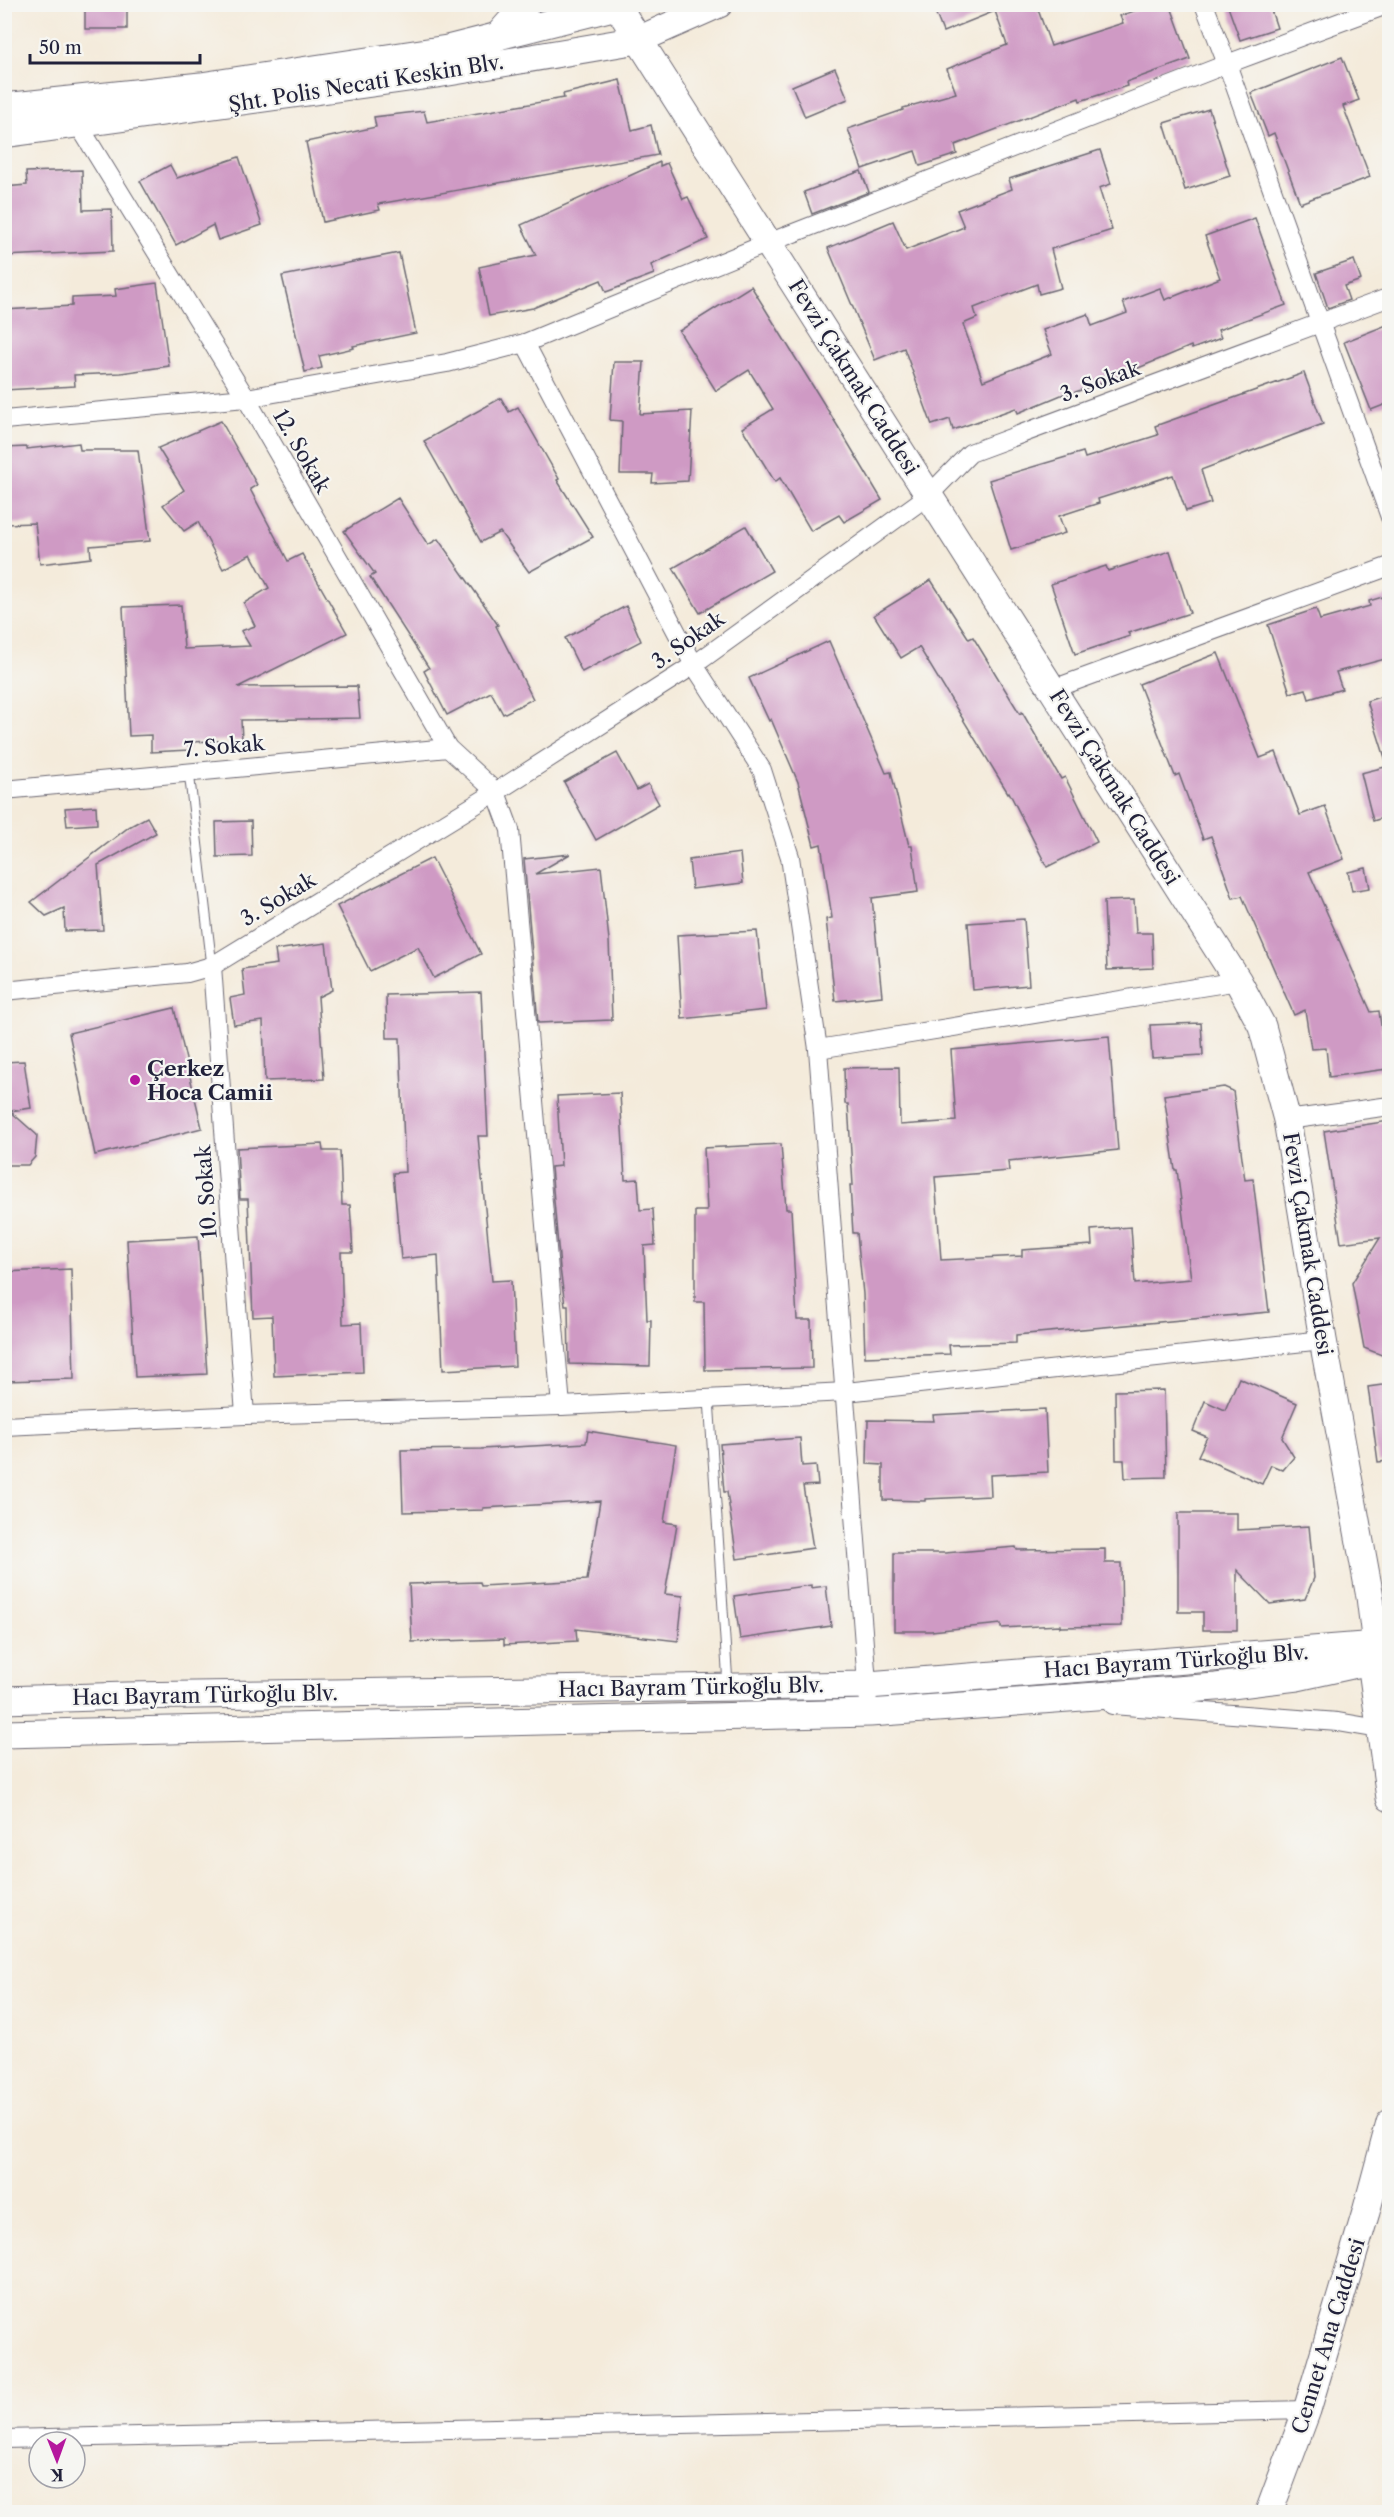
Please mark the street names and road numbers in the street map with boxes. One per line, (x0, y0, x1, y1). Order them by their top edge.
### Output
street label: Şht. Polis Necati Keskin Blv. (227, 49, 505, 117)
street label: Fevzi Çakmak Caddesi (784, 275, 924, 479)
street label: 3. Sokak (1057, 355, 1144, 407)
street label: 12. Sokak (268, 405, 336, 498)
street label: 3. Sokak (647, 605, 730, 674)
street label: Fevzi Çakmak Caddesi (1045, 685, 1185, 889)
street label: 7. Sokak (183, 730, 266, 762)
street label: 3. Sokak (236, 866, 321, 931)
street label: Fevzi Çakmak Caddesi (1278, 1131, 1338, 1357)
street label: 10. Sokak (190, 1144, 222, 1239)
street label: Hacı Bayram Türkoğlu Blv. (1043, 1639, 1309, 1683)
street label: Hacı Bayram Türkoğlu Blv. (558, 1672, 824, 1702)
street label: Hacı Bayram Türkoğlu Blv. (72, 1680, 338, 1710)
street label: Cennet Ana Caddesi (1286, 2235, 1370, 2437)

